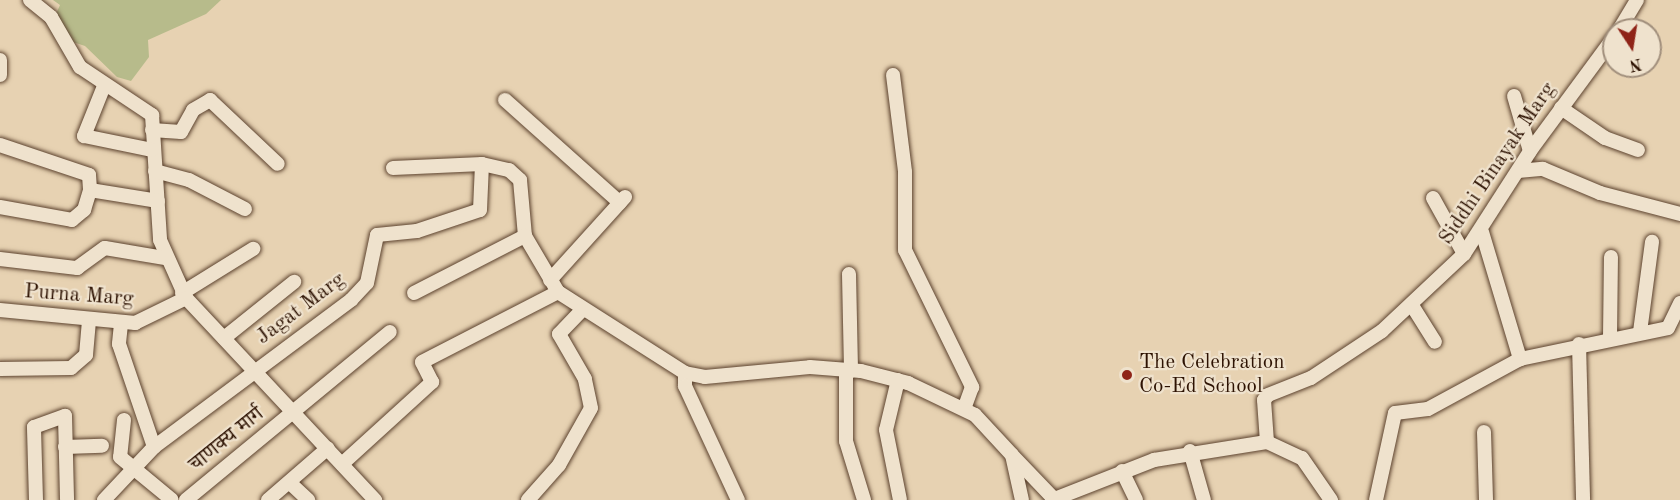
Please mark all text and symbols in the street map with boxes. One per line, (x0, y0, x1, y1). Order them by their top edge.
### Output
north arrow (1602, 18, 1662, 78)
text: N (1628, 55, 1643, 73)
street label: Siddhi Binayak Marg (1434, 78, 1562, 250)
street label: Jagat Marg (252, 267, 350, 351)
street label: Purna Marg (23, 280, 135, 312)
place label: The Celebration Co-Ed School (1139, 350, 1285, 400)
marker: The Celebration Co-Ed School (1120, 368, 1134, 382)
street label: चाणक्य मार्ग (185, 402, 269, 478)

